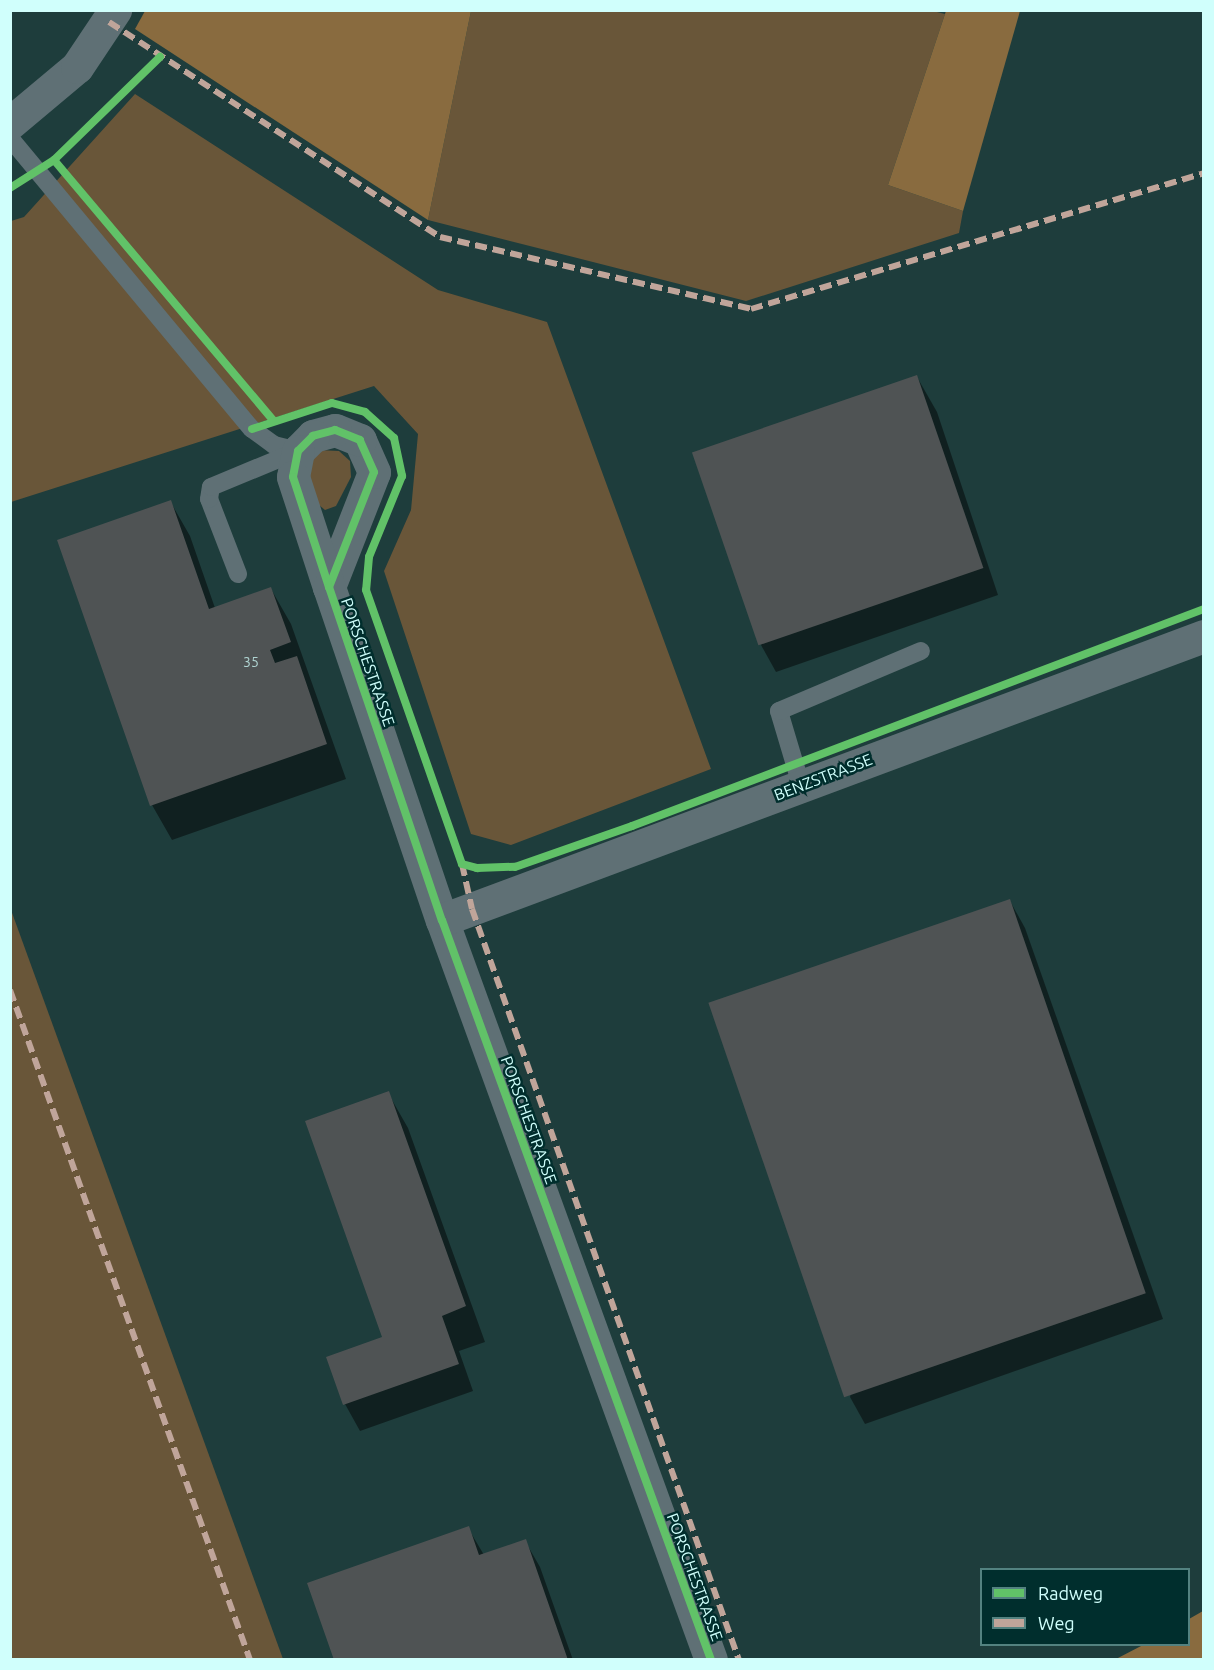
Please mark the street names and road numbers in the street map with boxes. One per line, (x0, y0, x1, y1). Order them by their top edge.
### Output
street label: PORSCHESTRASSE (337, 595, 399, 729)
street label: BENZSTRASSE (771, 749, 875, 805)
street label: PORSCHESTRASSE (497, 1054, 561, 1186)
street label: PORSCHESTRASSE (663, 1511, 727, 1643)

